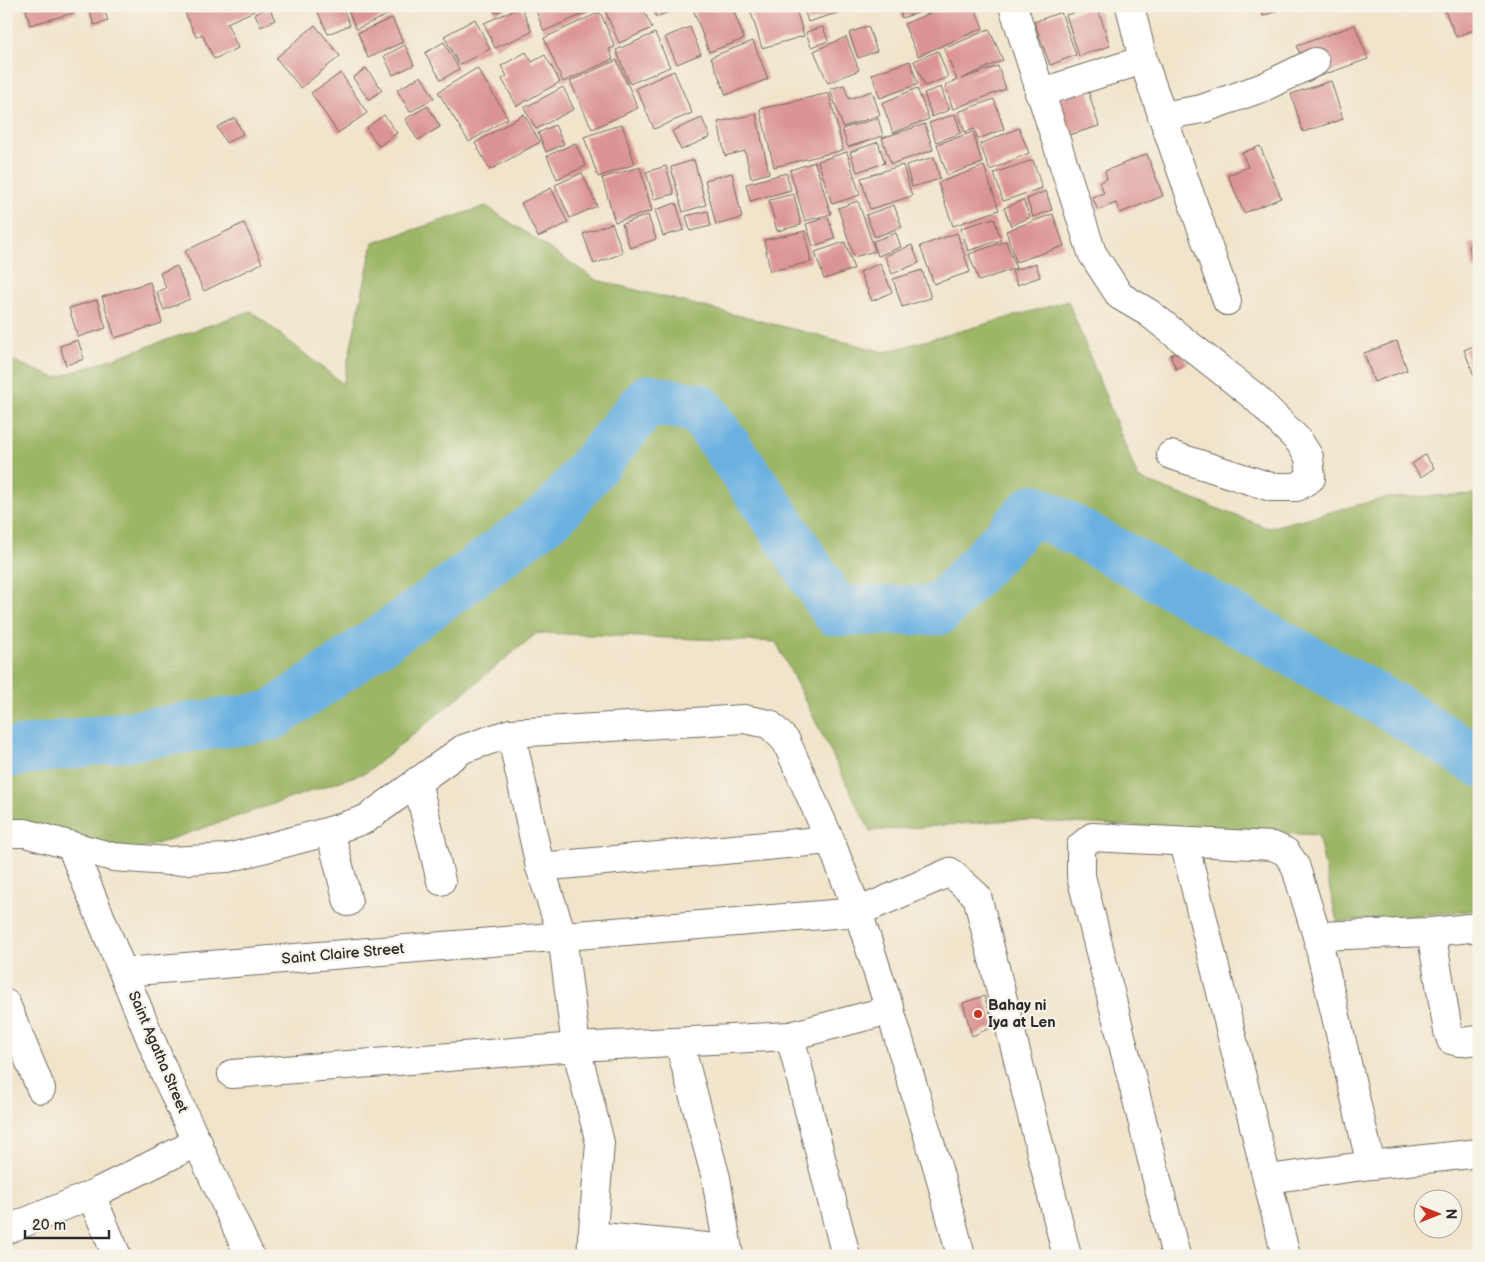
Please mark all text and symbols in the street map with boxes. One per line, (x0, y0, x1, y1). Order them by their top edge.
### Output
street label: Saint Claire Street (281, 939, 406, 969)
street label: Saint Agatha Street (124, 988, 192, 1116)
place label: Bahay ni Iya at Len (988, 996, 1056, 1032)
marker: Bahay ni Iya at Len (972, 1008, 984, 1020)
north arrow (1412, 1190, 1462, 1240)
scale bar (25, 1207, 109, 1239)
text: N (1442, 1209, 1459, 1219)
text: 20 m (32, 1216, 66, 1235)

